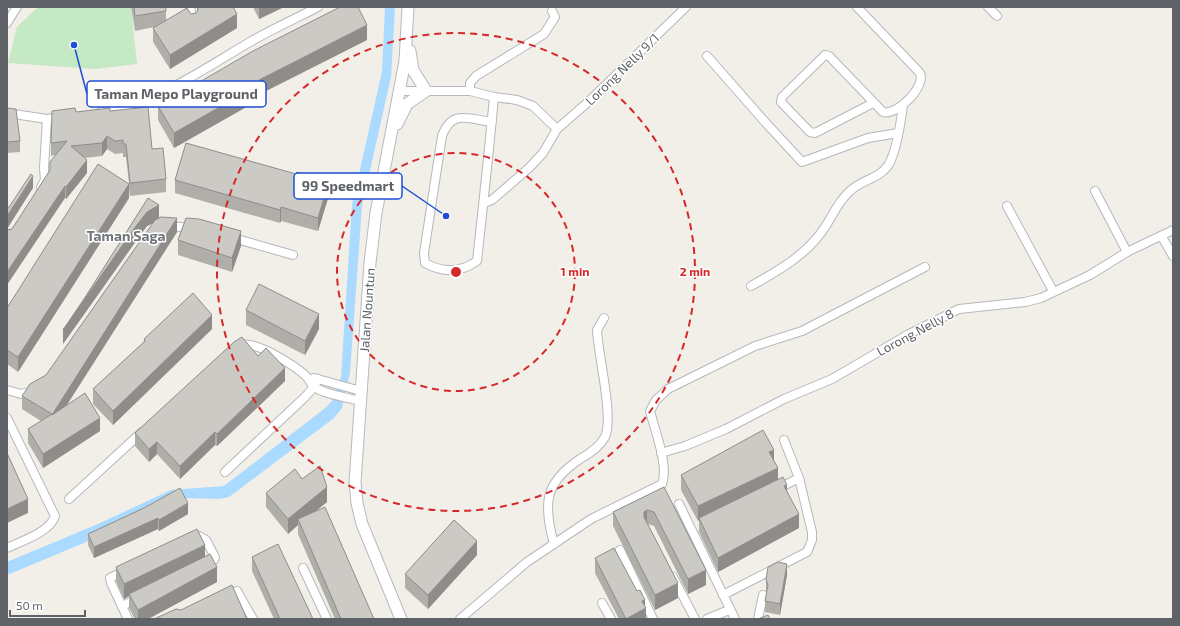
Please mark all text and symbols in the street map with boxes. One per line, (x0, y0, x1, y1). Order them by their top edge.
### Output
street label: Lorong Nelly 9/1 (582, 30, 662, 108)
callout: Taman Mepo Playground (87, 81, 266, 107)
text: Taman Mepo Playground (94, 85, 258, 102)
callout: 99 Speedmart (294, 173, 402, 199)
text: 99 Speedmart (302, 177, 394, 194)
district label: Taman Saga (86, 227, 166, 244)
text: 1 min (561, 264, 589, 278)
text: 2 min (680, 264, 710, 278)
centre of rings (449, 265, 463, 279)
street label: Jalan Nountun (356, 267, 378, 353)
street label: Lorong Nelly 8 (874, 305, 956, 359)
scale bar (10, 592, 85, 618)
text: 50 m (16, 598, 43, 612)

